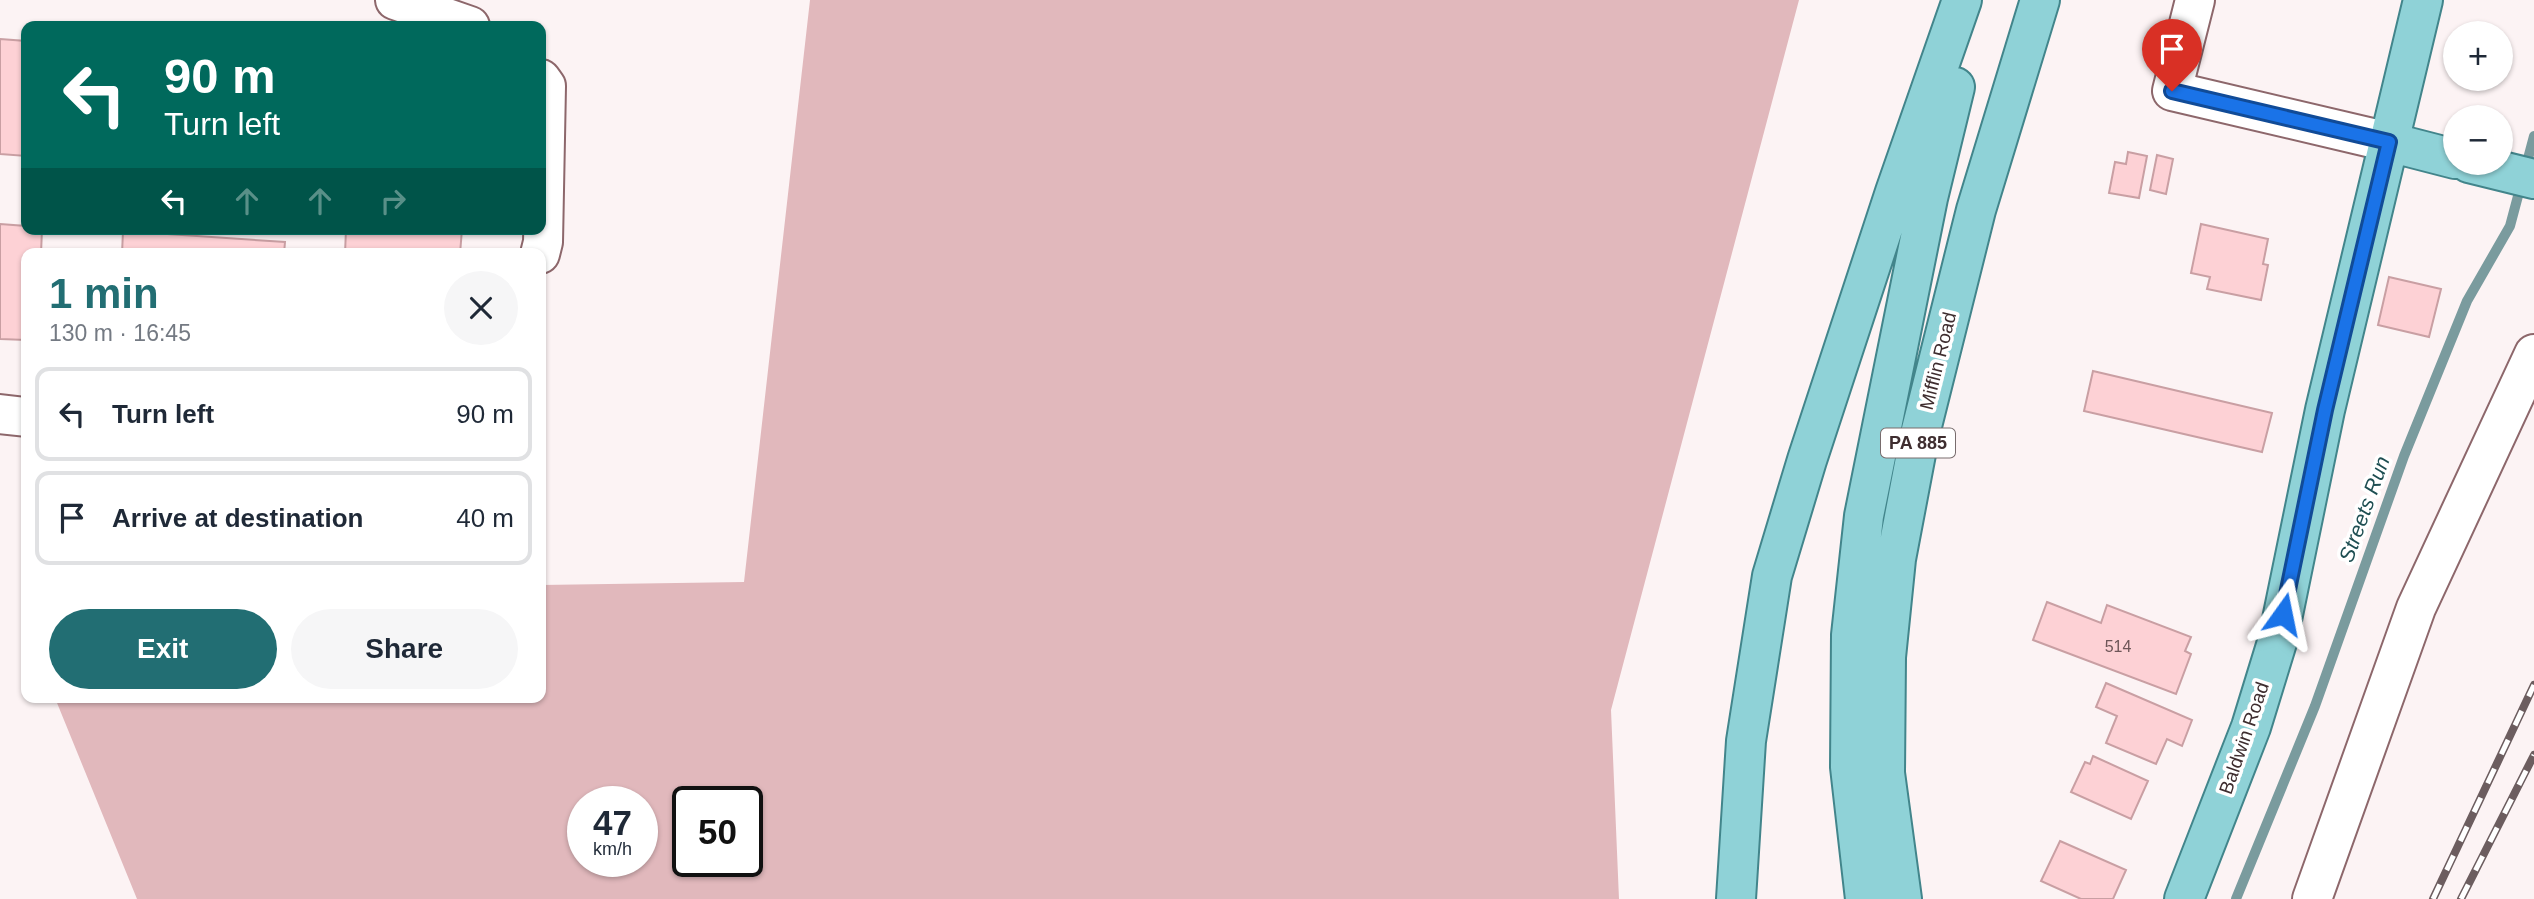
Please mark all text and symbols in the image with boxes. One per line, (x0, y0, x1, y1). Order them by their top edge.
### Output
pin (2142, 19, 2202, 91)
map controls (2443, 21, 2513, 175)
button: + (2443, 21, 2513, 91)
icon: arrive (2153, 30, 2191, 68)
icon: left (49, 49, 140, 140)
text: 90 m (164, 49, 276, 103)
button: − (2443, 105, 2513, 175)
text: Turn left (164, 106, 280, 142)
icon: left (155, 182, 193, 220)
icon: ahead (228, 182, 266, 220)
icon: ahead (301, 182, 339, 220)
icon: right (374, 182, 412, 220)
text: 1 min (49, 270, 159, 317)
button: close (444, 271, 518, 345)
street label: Mifflin Road (1916, 310, 1960, 412)
text: 130 m · 16:45 (49, 320, 191, 346)
icon: left (53, 395, 91, 433)
text: Turn left (112, 399, 214, 429)
text: 90 m (456, 399, 514, 429)
road number: PA 885 (1881, 428, 1955, 458)
water label: Streets Run (2334, 453, 2394, 565)
icon: arrive (53, 499, 91, 537)
text: Arrive at destination (112, 503, 363, 533)
text: 40 m (456, 503, 514, 533)
position arrow (2246, 577, 2320, 651)
button: Exit (49, 609, 277, 689)
button: Share (291, 609, 518, 689)
house number: 514 (2105, 638, 2131, 655)
street label: Baldwin Road (2215, 679, 2273, 797)
speed limit sign: 50 (672, 786, 763, 877)
text: 47 (593, 803, 632, 842)
text: km/h (593, 839, 632, 859)

